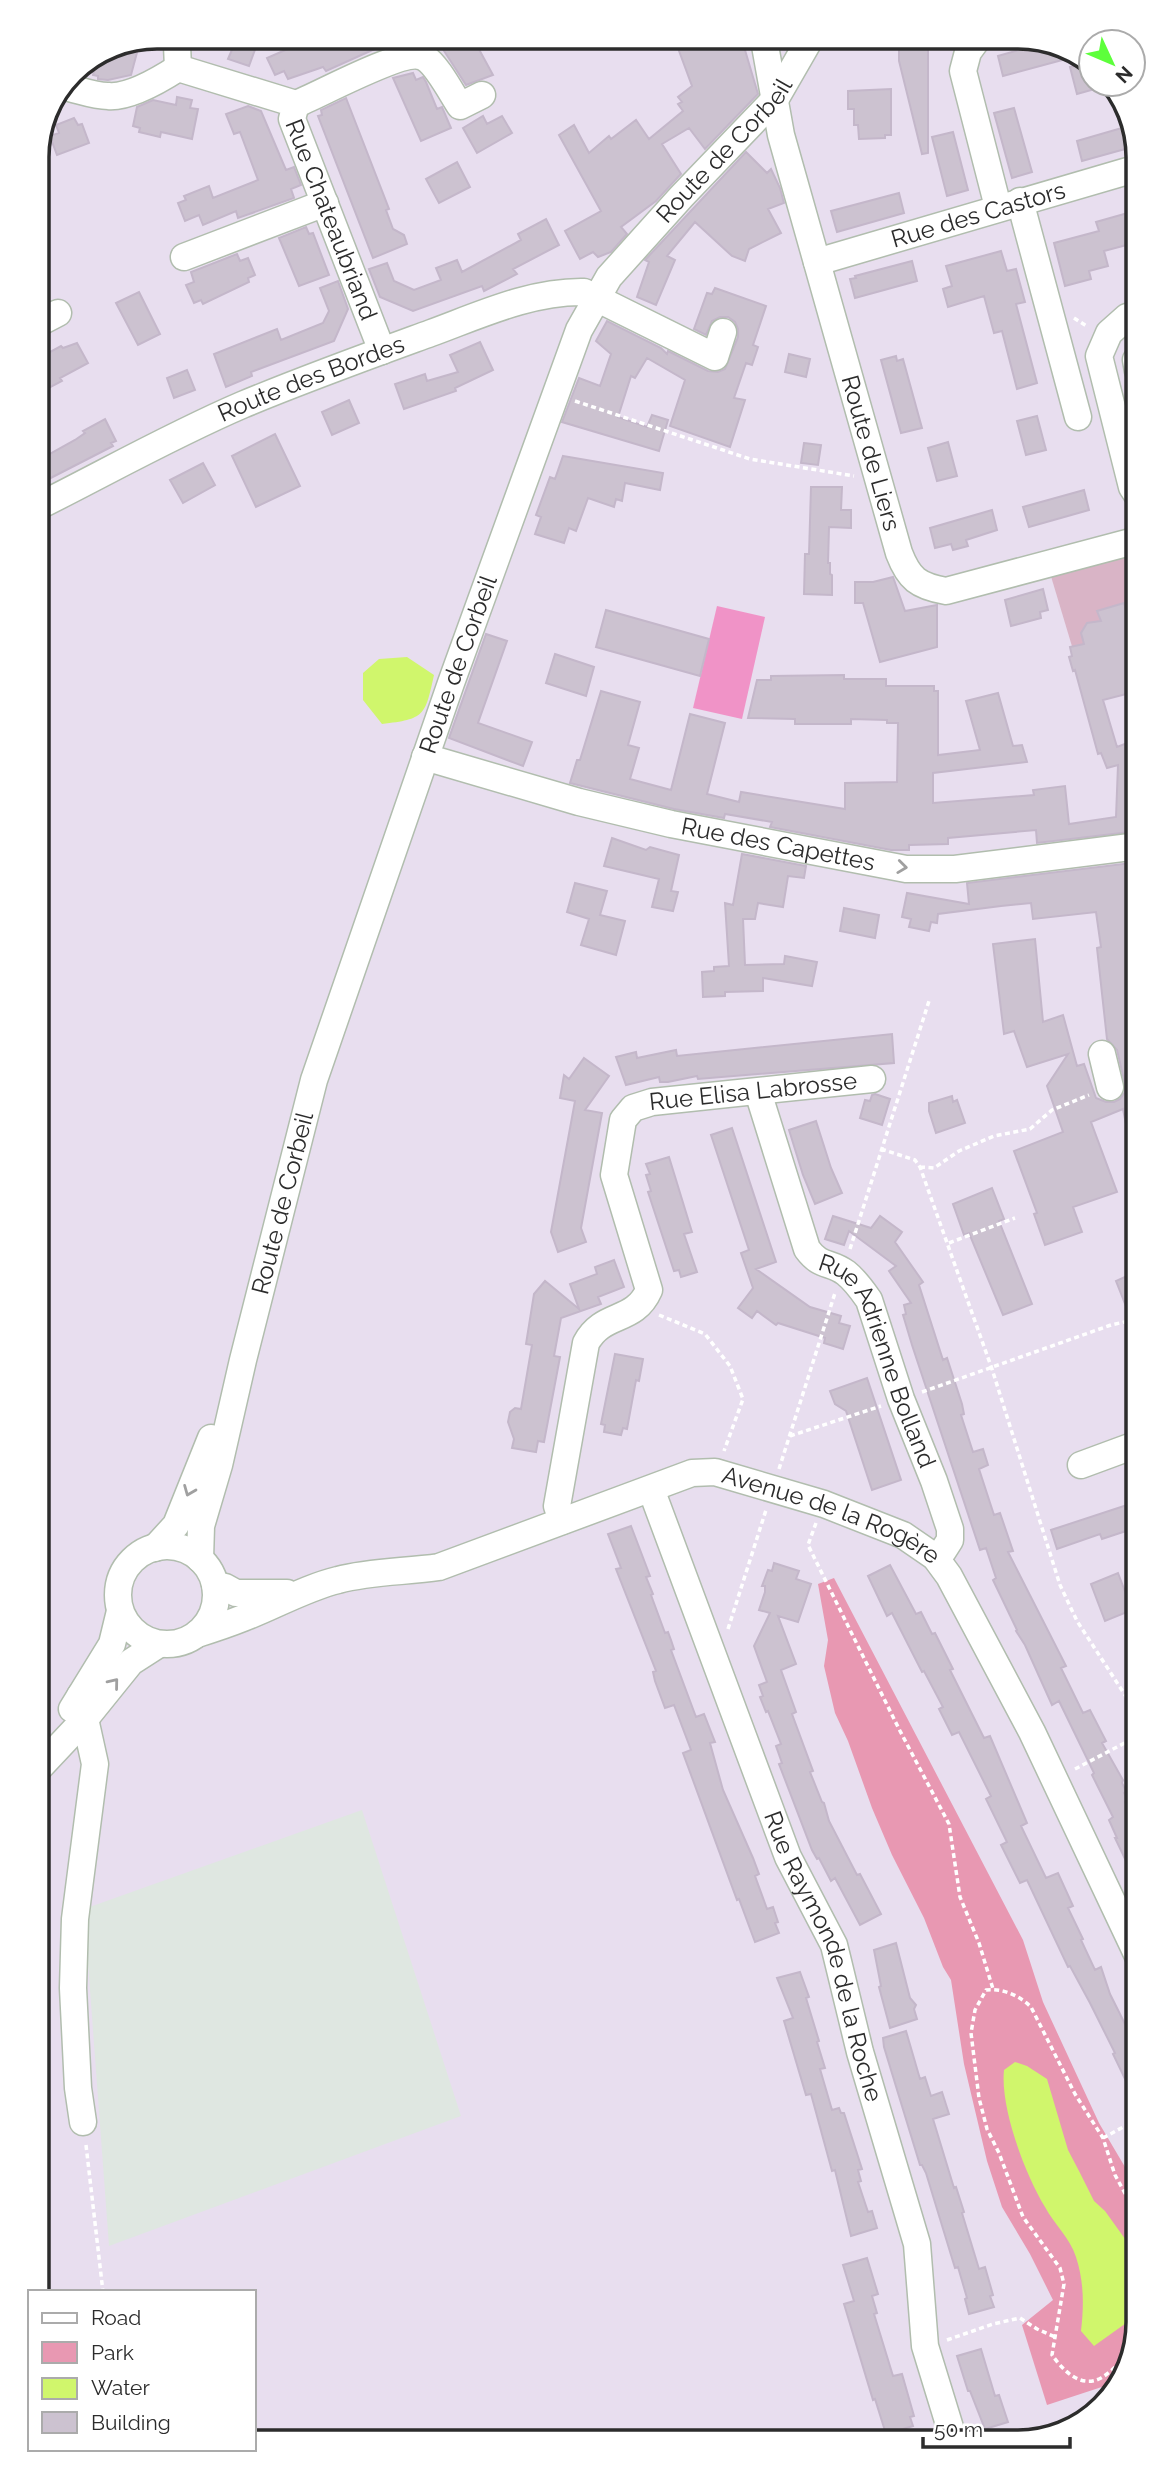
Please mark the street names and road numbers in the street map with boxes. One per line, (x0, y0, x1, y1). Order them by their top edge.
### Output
street label: Route de Corbeil (650, 73, 798, 228)
street label: Rue Chateaubriand (279, 115, 384, 324)
street label: Rue des Castors (888, 175, 1069, 254)
street label: Route des Bordes (213, 329, 408, 428)
street label: Route de Liers (836, 372, 907, 534)
street label: Route de Corbeil (413, 571, 503, 757)
street label: Rue des Capettes (679, 811, 877, 877)
street label: Rue Elisa Labrosse (648, 1066, 858, 1116)
street label: Route de Corbeil (245, 1109, 319, 1297)
street label: Rue Adrienne Bolland (815, 1247, 942, 1472)
street label: Avenue de la Rogère (719, 1460, 946, 1570)
street label: Rue Raymonde de la Roche (758, 1807, 889, 2105)

